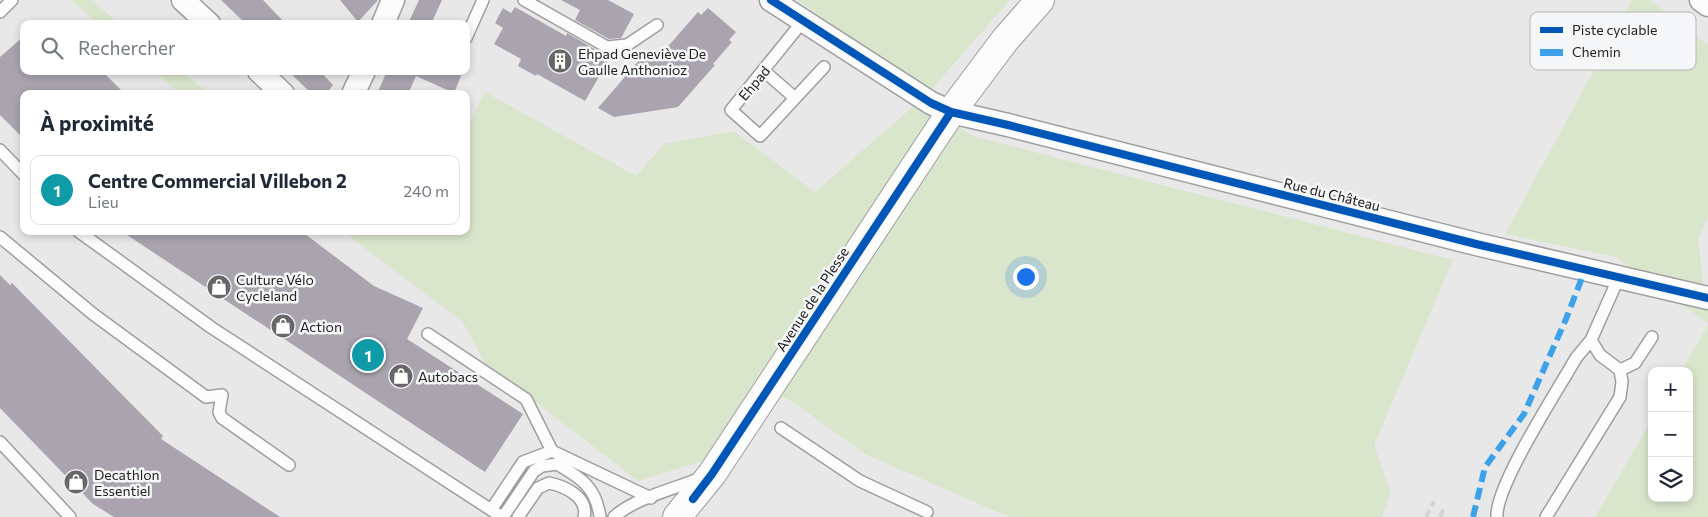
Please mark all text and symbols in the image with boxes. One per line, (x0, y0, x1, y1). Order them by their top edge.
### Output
legend (1530, 12, 1696, 70)
search box (20, 20, 470, 75)
text: Piste cyclable (1572, 21, 1657, 38)
icon: search (38, 34, 66, 62)
text: Rechercher (78, 36, 176, 59)
text: Chemin (1572, 43, 1621, 60)
place label: Ehpad Geneviève De Gaulle Anthonioz (578, 45, 706, 78)
building icon: Ehpad Geneviève De Gaulle Anthonioz (547, 48, 573, 74)
street label: Ehpad (735, 62, 773, 104)
text: À proximité (40, 110, 154, 135)
text: Centre Commercial Villebon 2 (88, 169, 347, 192)
street label: Rue du Château (1282, 174, 1382, 214)
text: 1 (53, 181, 61, 200)
text: 240 m (403, 181, 449, 200)
text: Lieu (88, 192, 119, 211)
street label: Avenue de la Plesse (772, 244, 852, 354)
your location (1013, 264, 1039, 290)
place label: Culture Vélo Cycleland (236, 271, 314, 304)
shop icon: Culture Vélo Cycleland (206, 274, 232, 300)
shop icon: Action (270, 313, 296, 339)
place label: Action (300, 318, 342, 335)
pin: 1 (352, 336, 384, 374)
shop icon: Autobacs (388, 363, 414, 389)
map controls (1648, 367, 1693, 502)
button: + (1648, 367, 1693, 412)
place label: Autobacs (418, 368, 478, 385)
button: − (1648, 412, 1693, 457)
button: layers (1648, 457, 1693, 502)
place label: Decathlon Essentiel (94, 466, 160, 499)
shop icon: Decathlon Essentiel (63, 469, 89, 495)

